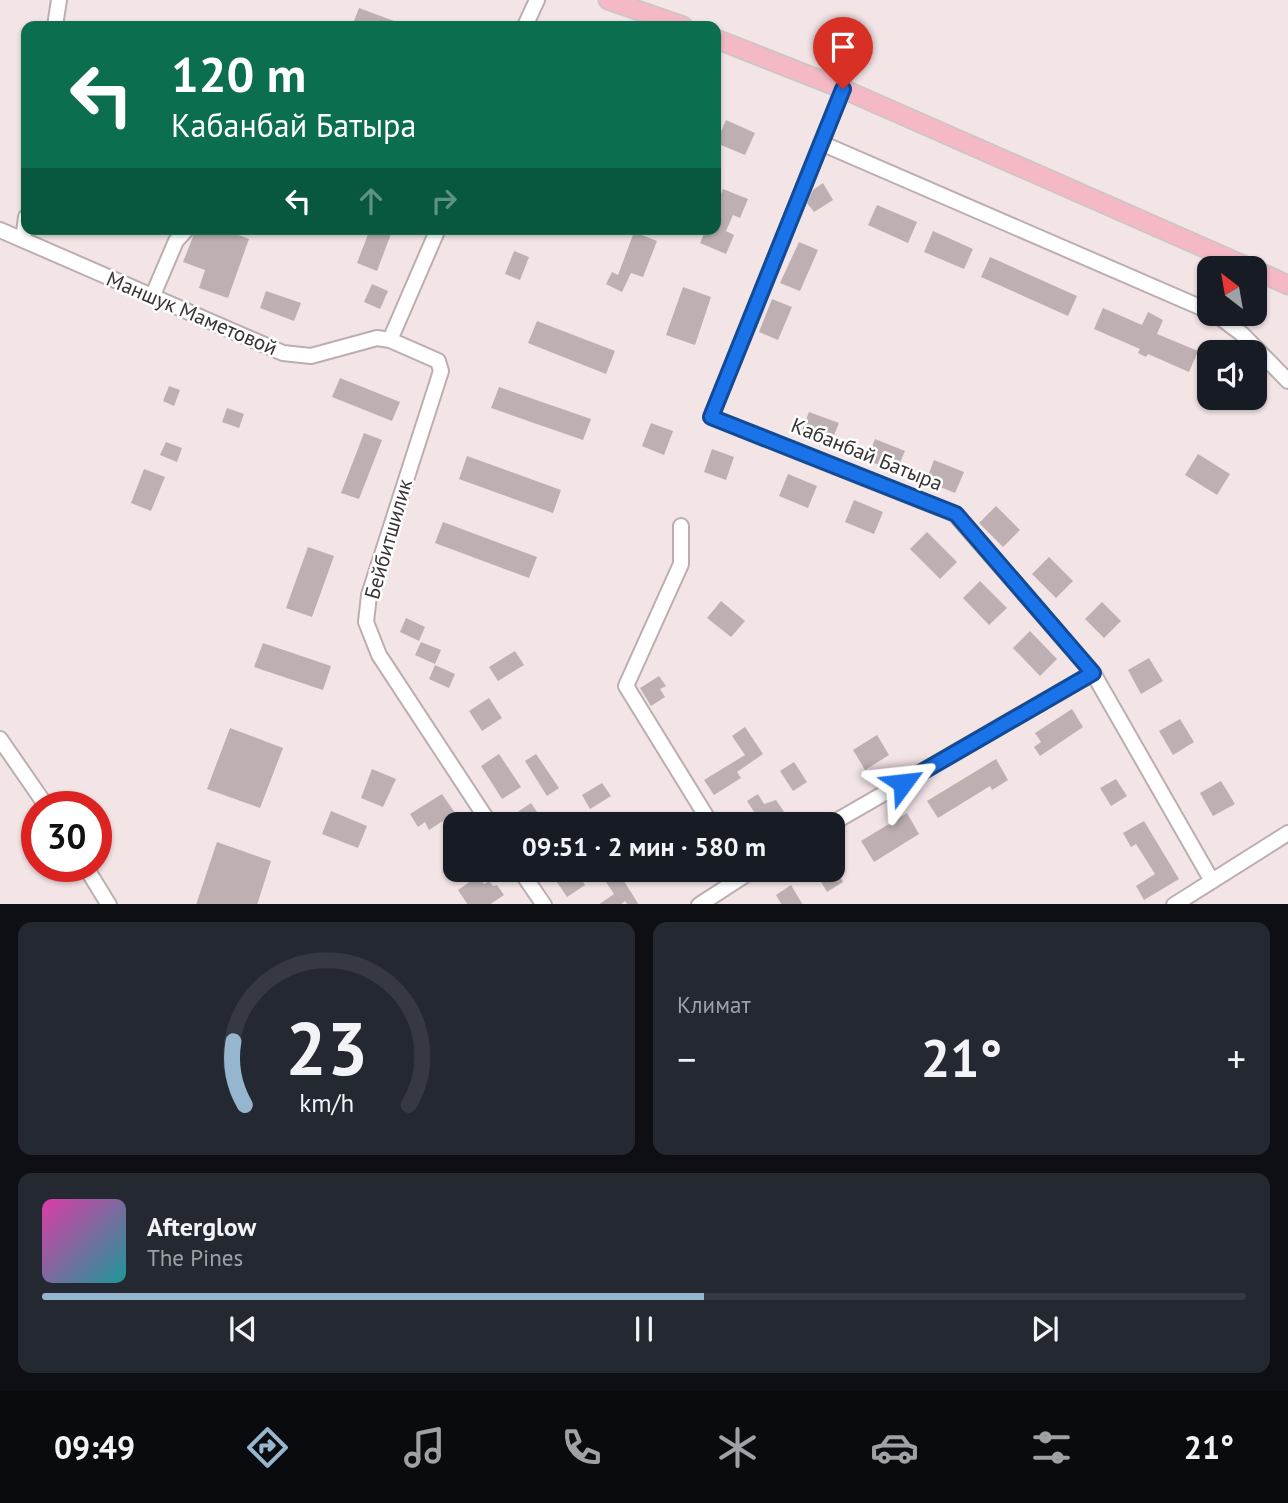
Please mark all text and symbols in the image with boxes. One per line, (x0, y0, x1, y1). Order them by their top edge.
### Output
pin (813, 17, 873, 89)
icon: arrive (824, 28, 862, 66)
text: 120 m (171, 42, 306, 106)
icon: left (56, 49, 147, 140)
text: Кабанбай Батыра (171, 104, 416, 146)
icon: left (279, 182, 317, 220)
icon: ahead (352, 182, 390, 220)
icon: right (425, 182, 463, 220)
north arrow (1197, 256, 1267, 326)
map controls (1197, 256, 1267, 410)
street label: Маншук Маметовой (103, 265, 281, 361)
button: sound (1197, 340, 1267, 410)
street label: Кабанбай Батыра (787, 411, 947, 497)
street label: Бейбитшилик (358, 476, 418, 602)
position arrow (866, 746, 940, 820)
speed limit sign: 30 (21, 791, 112, 882)
text: 09:51 · 2 мин · 580 m (522, 830, 766, 863)
text: Климат (677, 990, 751, 1019)
text: 23 (285, 1001, 368, 1095)
text: 21° (921, 1024, 1002, 1091)
text: − (677, 1034, 696, 1083)
text: + (1227, 1034, 1246, 1083)
text: km/h (299, 1086, 354, 1118)
text: Afterglow (147, 1210, 256, 1243)
text: The Pines (147, 1243, 243, 1272)
icon: previous (224, 1310, 262, 1348)
icon: pause (625, 1310, 663, 1348)
icon: next (1026, 1310, 1064, 1348)
icon: directions (243, 1423, 292, 1472)
icon: music (400, 1423, 449, 1472)
icon: phone (557, 1423, 606, 1472)
icon: climate (713, 1423, 762, 1472)
icon: car (870, 1423, 919, 1472)
icon: filters (1027, 1423, 1076, 1472)
text: 09:49 (54, 1426, 135, 1468)
text: 21° (1184, 1426, 1234, 1468)

